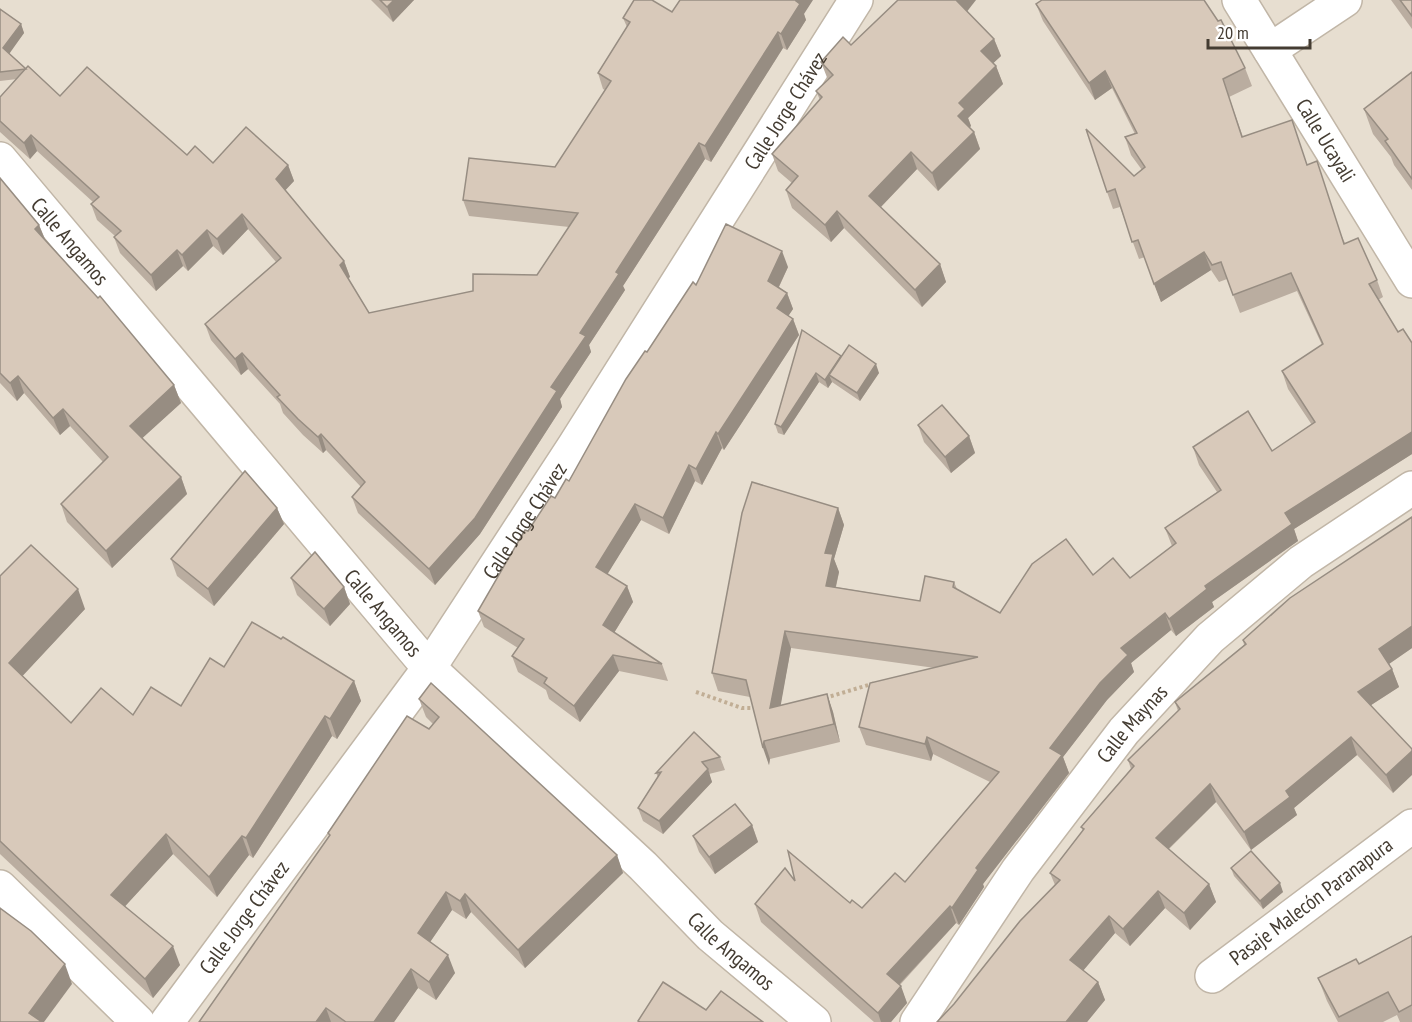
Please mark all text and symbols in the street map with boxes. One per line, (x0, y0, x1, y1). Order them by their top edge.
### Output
scale bar (1208, 12, 1310, 50)
text: 20 m (1217, 21, 1249, 44)
street label: Calle Jorge Chávez (738, 47, 833, 175)
street label: Calle Ucayali (1290, 93, 1362, 187)
street label: Calle Angamos (25, 192, 115, 291)
street label: Calle Jorge Chávez (477, 457, 573, 584)
street label: Calle Angamos (338, 563, 428, 662)
street label: Calle Maynas (1090, 679, 1173, 768)
street label: Pasaje Malecón Paranapura (1224, 831, 1398, 971)
street label: Calle Jorge Chávez (193, 855, 295, 979)
street label: Calle Angamos (682, 906, 780, 996)

